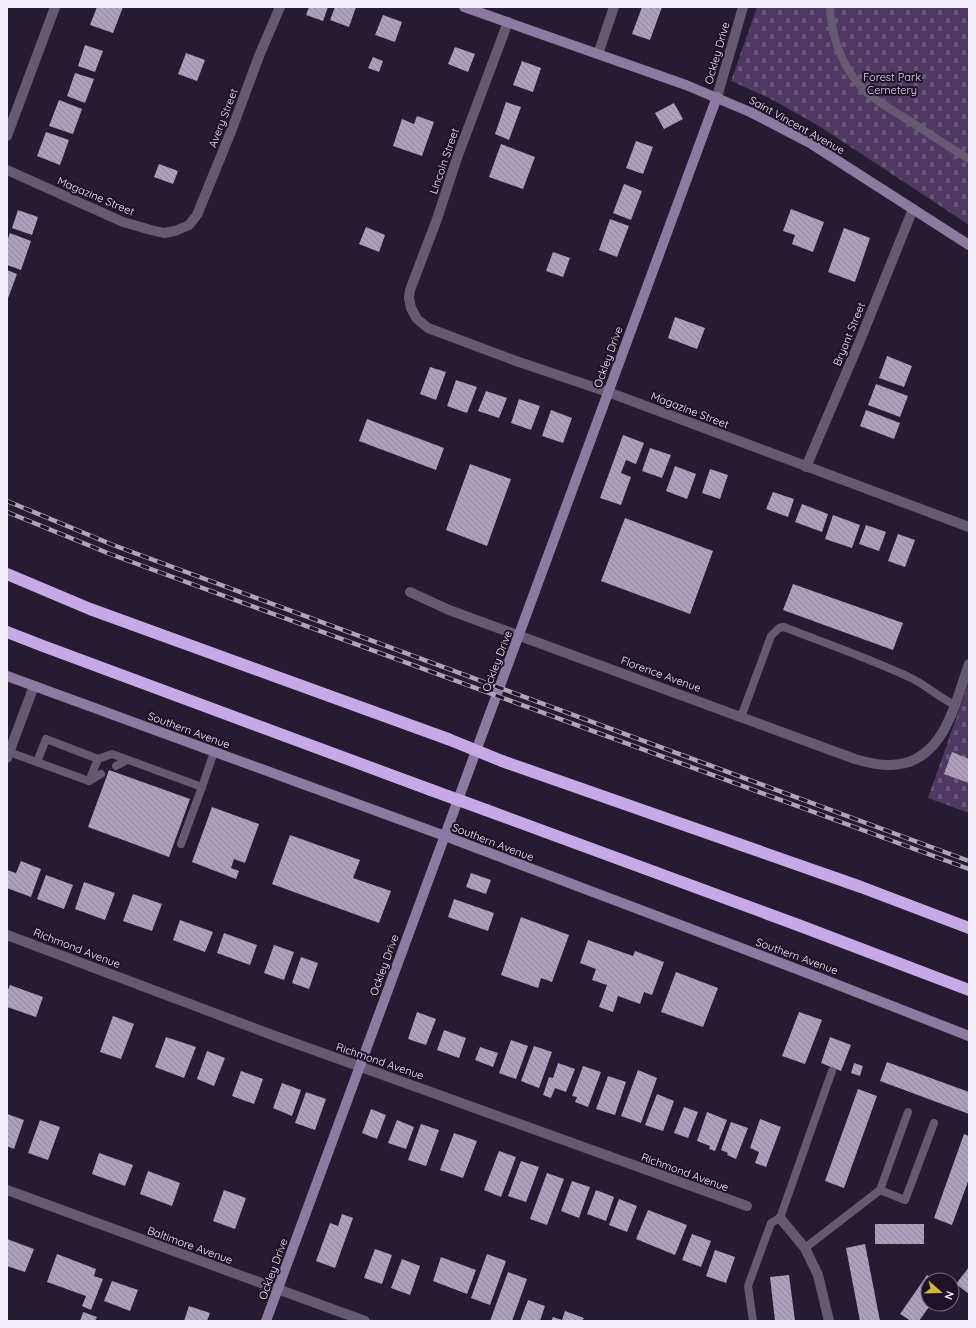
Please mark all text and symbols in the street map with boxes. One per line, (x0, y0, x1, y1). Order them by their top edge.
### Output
street label: Ockley Drive (701, 20, 733, 86)
park label: Forest Park Cemetery (863, 70, 921, 97)
street label: Avery Street (205, 86, 241, 150)
street label: Saint Vincent Avenue (747, 93, 847, 157)
street label: Lincoln Street (426, 126, 462, 196)
street label: Magazine Street (55, 173, 137, 219)
street label: Bryant Street (830, 300, 868, 368)
street label: Ockley Drive (590, 324, 626, 390)
street label: Magazine Street (649, 389, 731, 431)
street label: Ockley Drive (479, 628, 515, 694)
street label: Florence Avenue (619, 653, 703, 695)
street label: Southern Avenue (146, 709, 232, 751)
street label: Southern Avenue (450, 820, 536, 864)
street label: Richmond Avenue (32, 925, 122, 971)
street label: Ockley Drive (366, 932, 402, 998)
street label: Southern Avenue (754, 935, 840, 977)
street label: Richmond Avenue (334, 1039, 426, 1083)
street label: Richmond Avenue (639, 1150, 731, 1194)
street label: Baltimore Avenue (145, 1223, 235, 1267)
street label: Ockley Drive (255, 1236, 291, 1302)
north arrow (920, 1272, 960, 1312)
text: N (941, 1289, 957, 1302)

